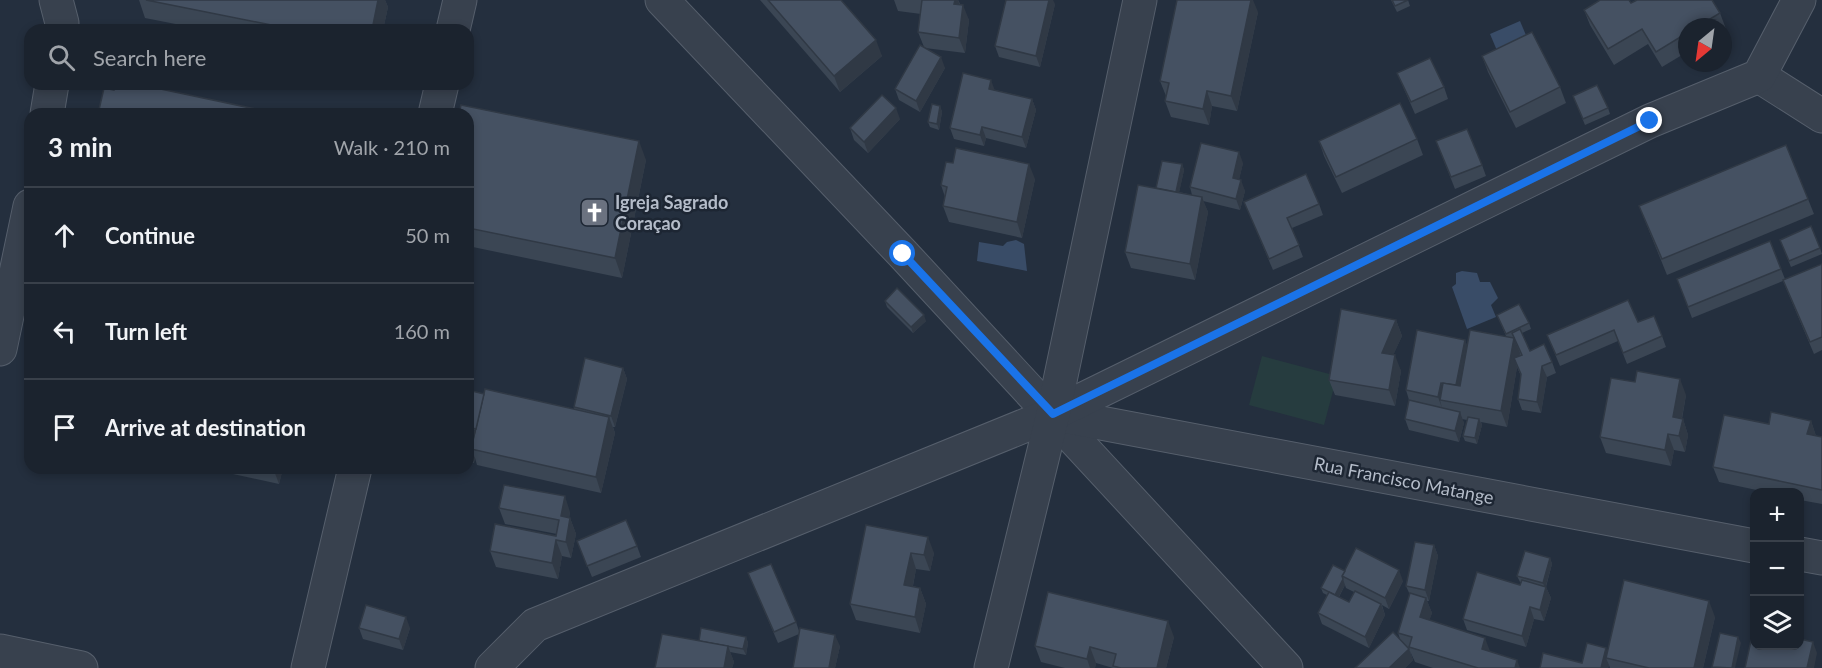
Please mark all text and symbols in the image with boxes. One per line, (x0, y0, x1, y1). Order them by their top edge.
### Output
north arrow (1678, 18, 1732, 72)
search box (24, 24, 474, 90)
icon: search (45, 41, 78, 74)
text: Search here (93, 44, 206, 71)
route end (1636, 107, 1662, 133)
text: 3 min (48, 131, 112, 163)
text: Walk · 210 m (334, 135, 450, 159)
place label: Igreja Sagrado Coraçao (615, 191, 728, 234)
church icon: Igreja Sagrado Coraçao (578, 196, 610, 228)
icon: ahead (48, 219, 81, 252)
text: Continue (105, 222, 195, 249)
text: 50 m (405, 223, 450, 247)
route start (889, 240, 915, 266)
icon: left (48, 315, 81, 348)
text: Turn left (105, 318, 187, 345)
text: 160 m (394, 319, 450, 343)
icon: arrive (48, 411, 81, 444)
text: Arrive at destination (105, 414, 306, 441)
street label: Rua Francisco Matange (1312, 452, 1496, 508)
map controls (1750, 488, 1804, 650)
button: + (1750, 488, 1804, 542)
button: − (1750, 542, 1804, 596)
button: layers (1750, 596, 1804, 650)

